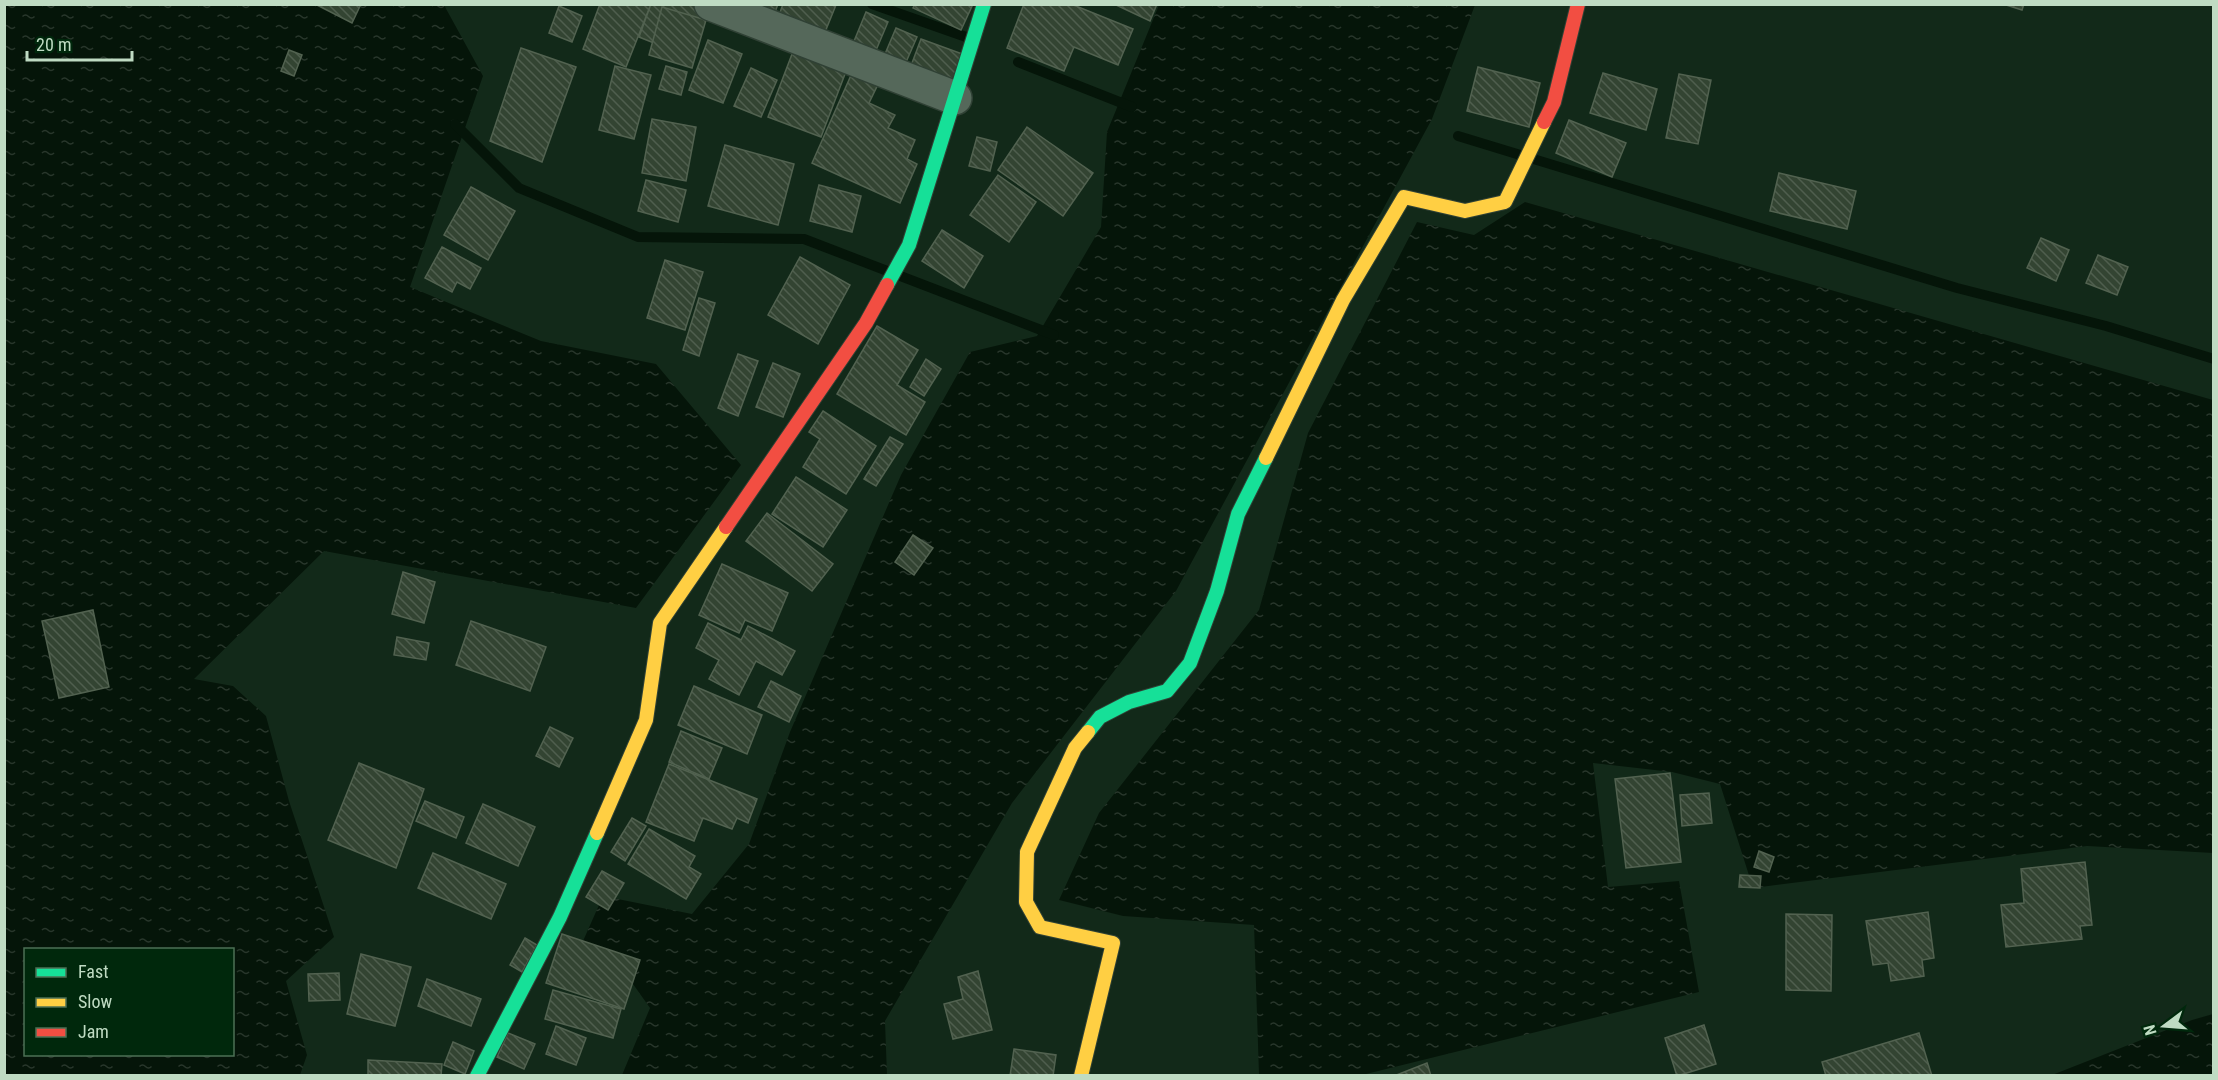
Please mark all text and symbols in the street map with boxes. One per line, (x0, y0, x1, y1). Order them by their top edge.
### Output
scale bar (27, 24, 132, 62)
text: 20 m (36, 34, 71, 55)
legend (24, 948, 234, 1056)
text: Fast (78, 961, 109, 982)
text: Slow (78, 991, 113, 1012)
north arrow (2134, 996, 2194, 1056)
text: Jam (78, 1021, 109, 1042)
text: N (2140, 1023, 2161, 1037)

